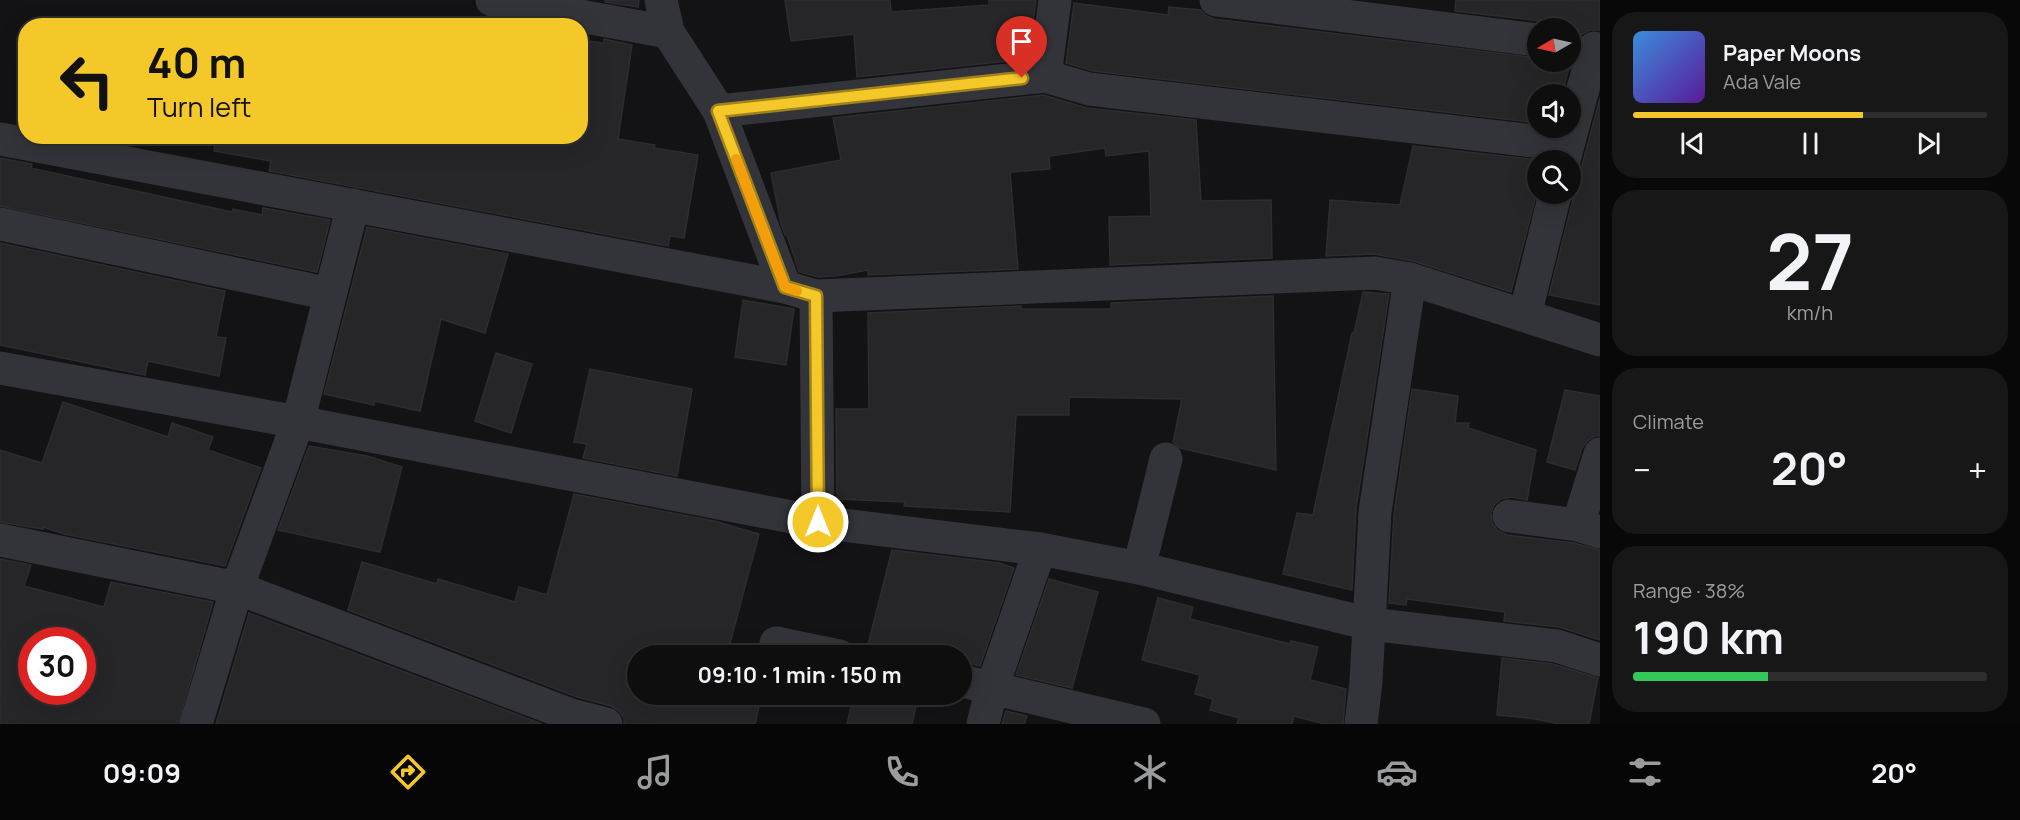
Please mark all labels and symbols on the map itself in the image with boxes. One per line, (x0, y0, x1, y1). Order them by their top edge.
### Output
pin (996, 16, 1047, 78)
north arrow (1527, 18, 1581, 72)
position arrow (786, 490, 850, 554)
speed limit sign: 30 (18, 627, 96, 705)

